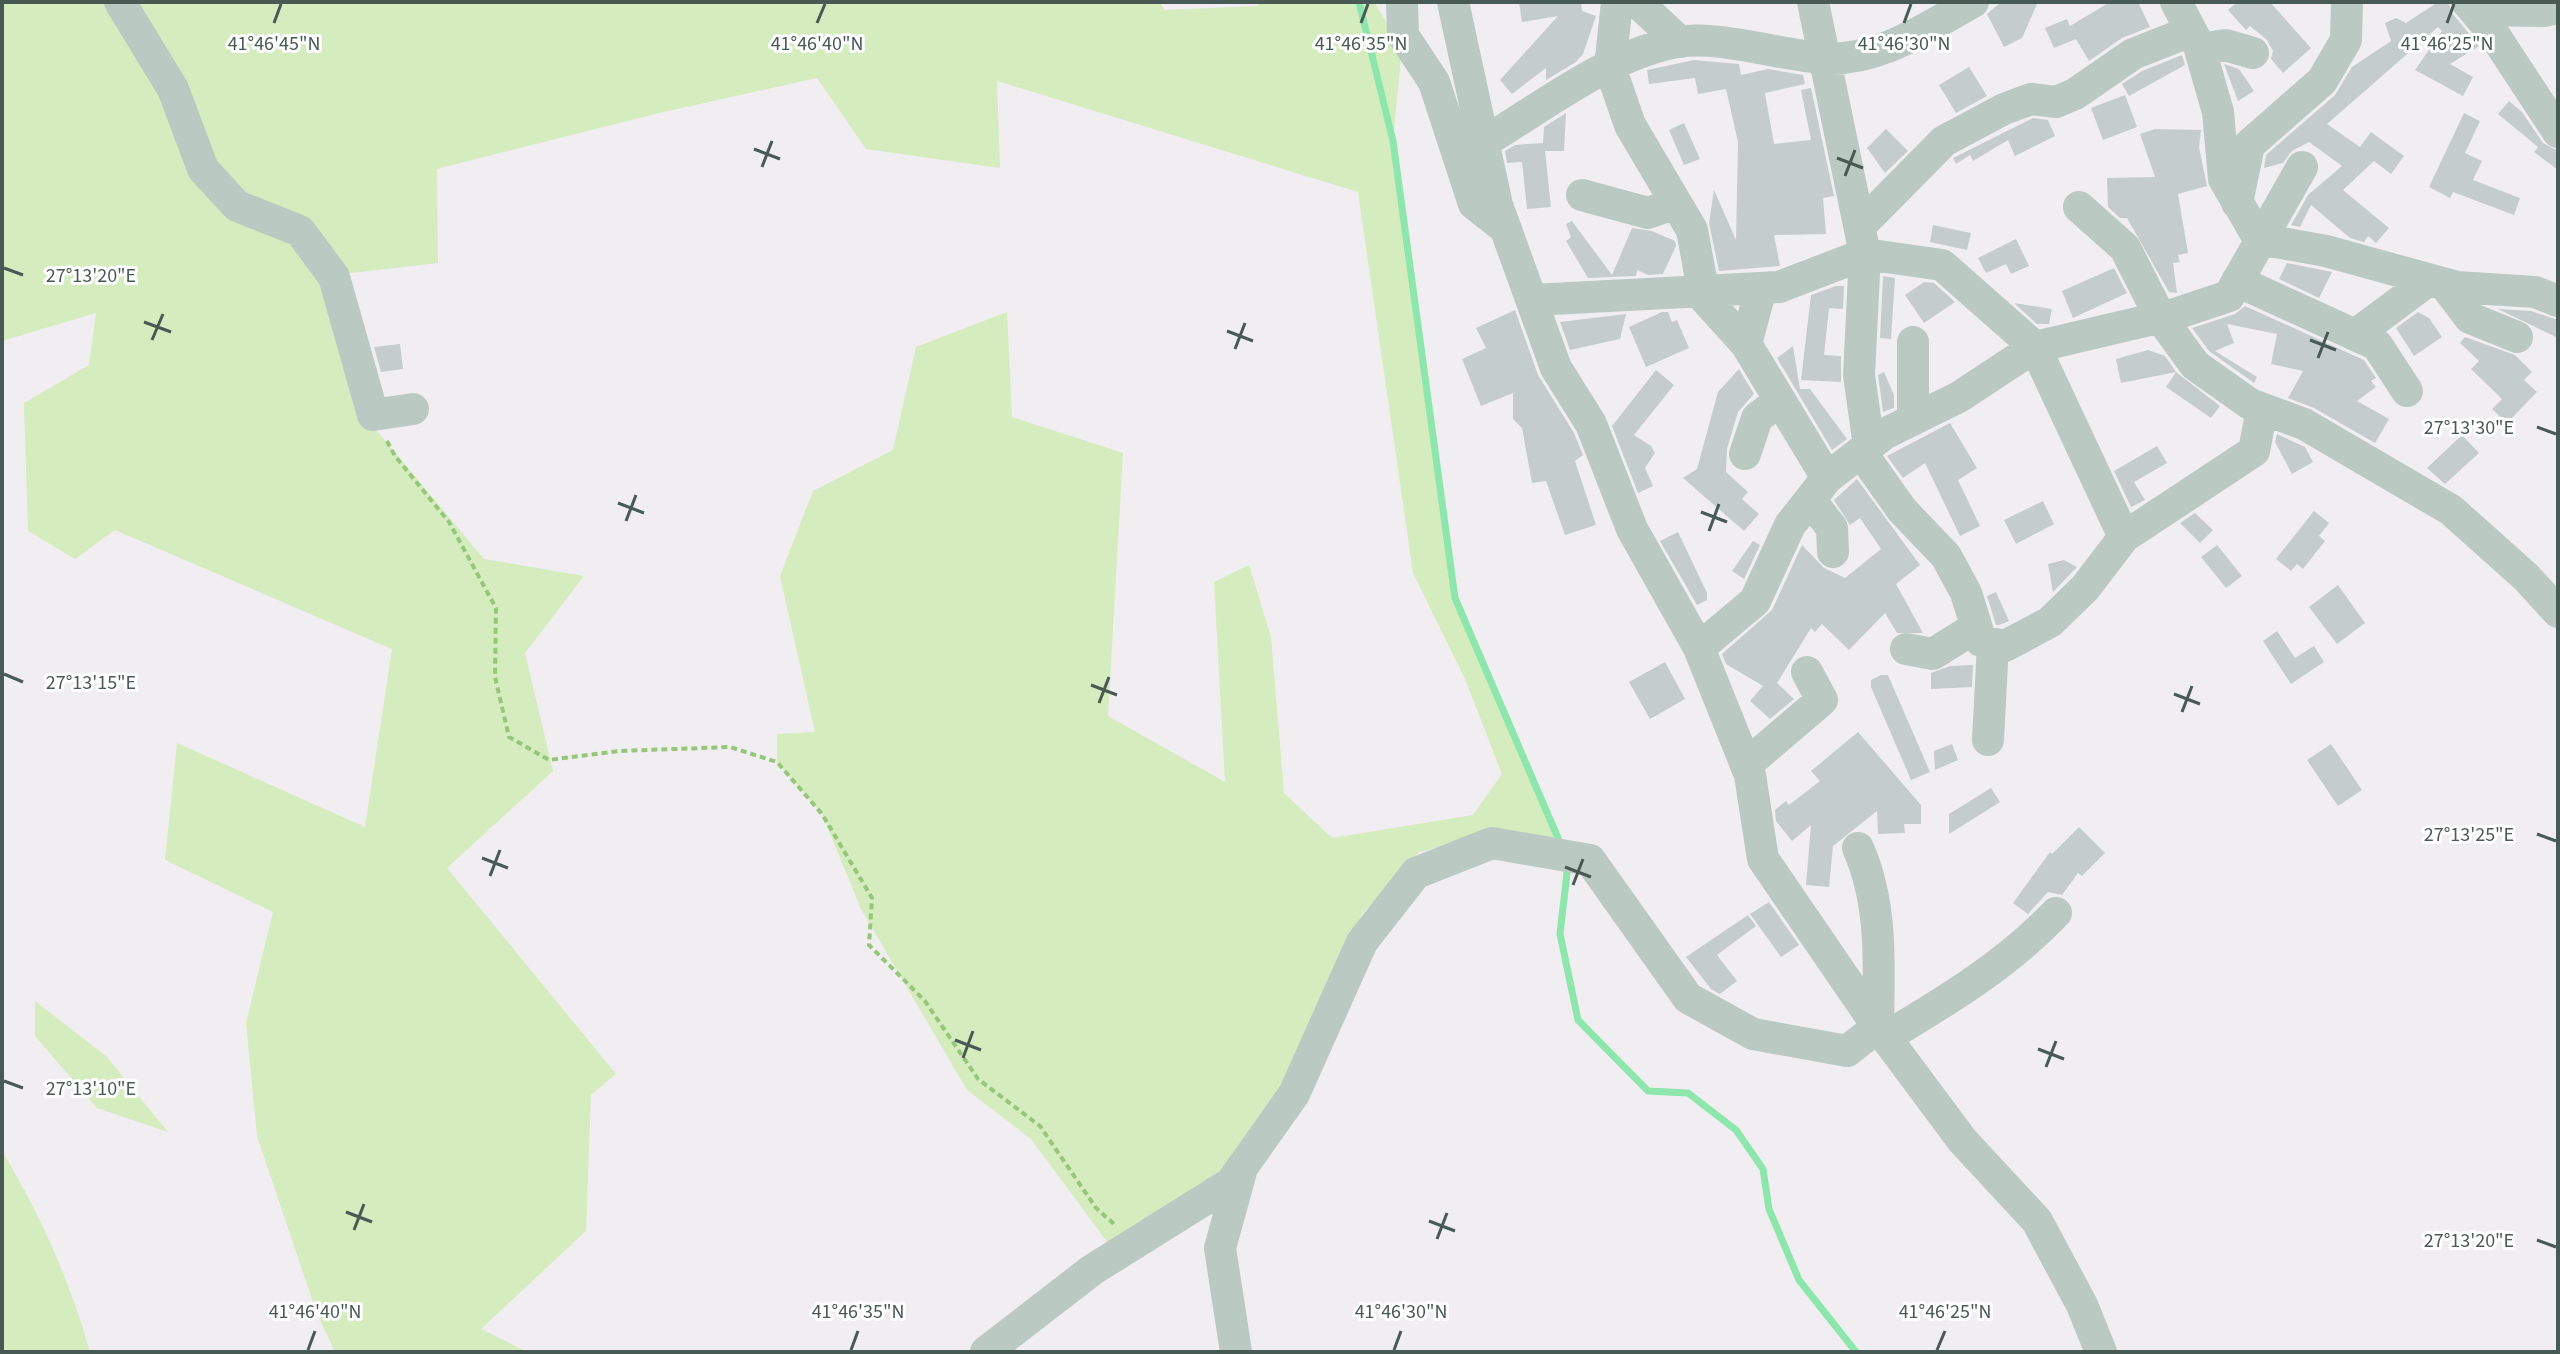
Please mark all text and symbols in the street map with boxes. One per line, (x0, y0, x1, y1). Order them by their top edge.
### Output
text: 41°46'45"N (228, 30, 320, 58)
text: 41°46'40"N (771, 30, 863, 58)
text: 41°46'35"N (1315, 30, 1407, 58)
text: 41°46'30"N (1858, 30, 1950, 58)
text: 41°46'25"N (2401, 30, 2493, 58)
text: 27°13'20"E (46, 262, 136, 290)
text: 27°13'30"E (2424, 414, 2514, 442)
text: 27°13'15"E (46, 669, 136, 697)
text: 27°13'25"E (2424, 821, 2514, 849)
text: 27°13'10"E (46, 1075, 136, 1103)
text: 27°13'20"E (2424, 1227, 2514, 1255)
text: 41°46'40"N (269, 1298, 361, 1326)
text: 41°46'35"N (812, 1298, 904, 1326)
text: 41°46'30"N (1355, 1298, 1447, 1326)
text: 41°46'25"N (1899, 1298, 1991, 1326)

